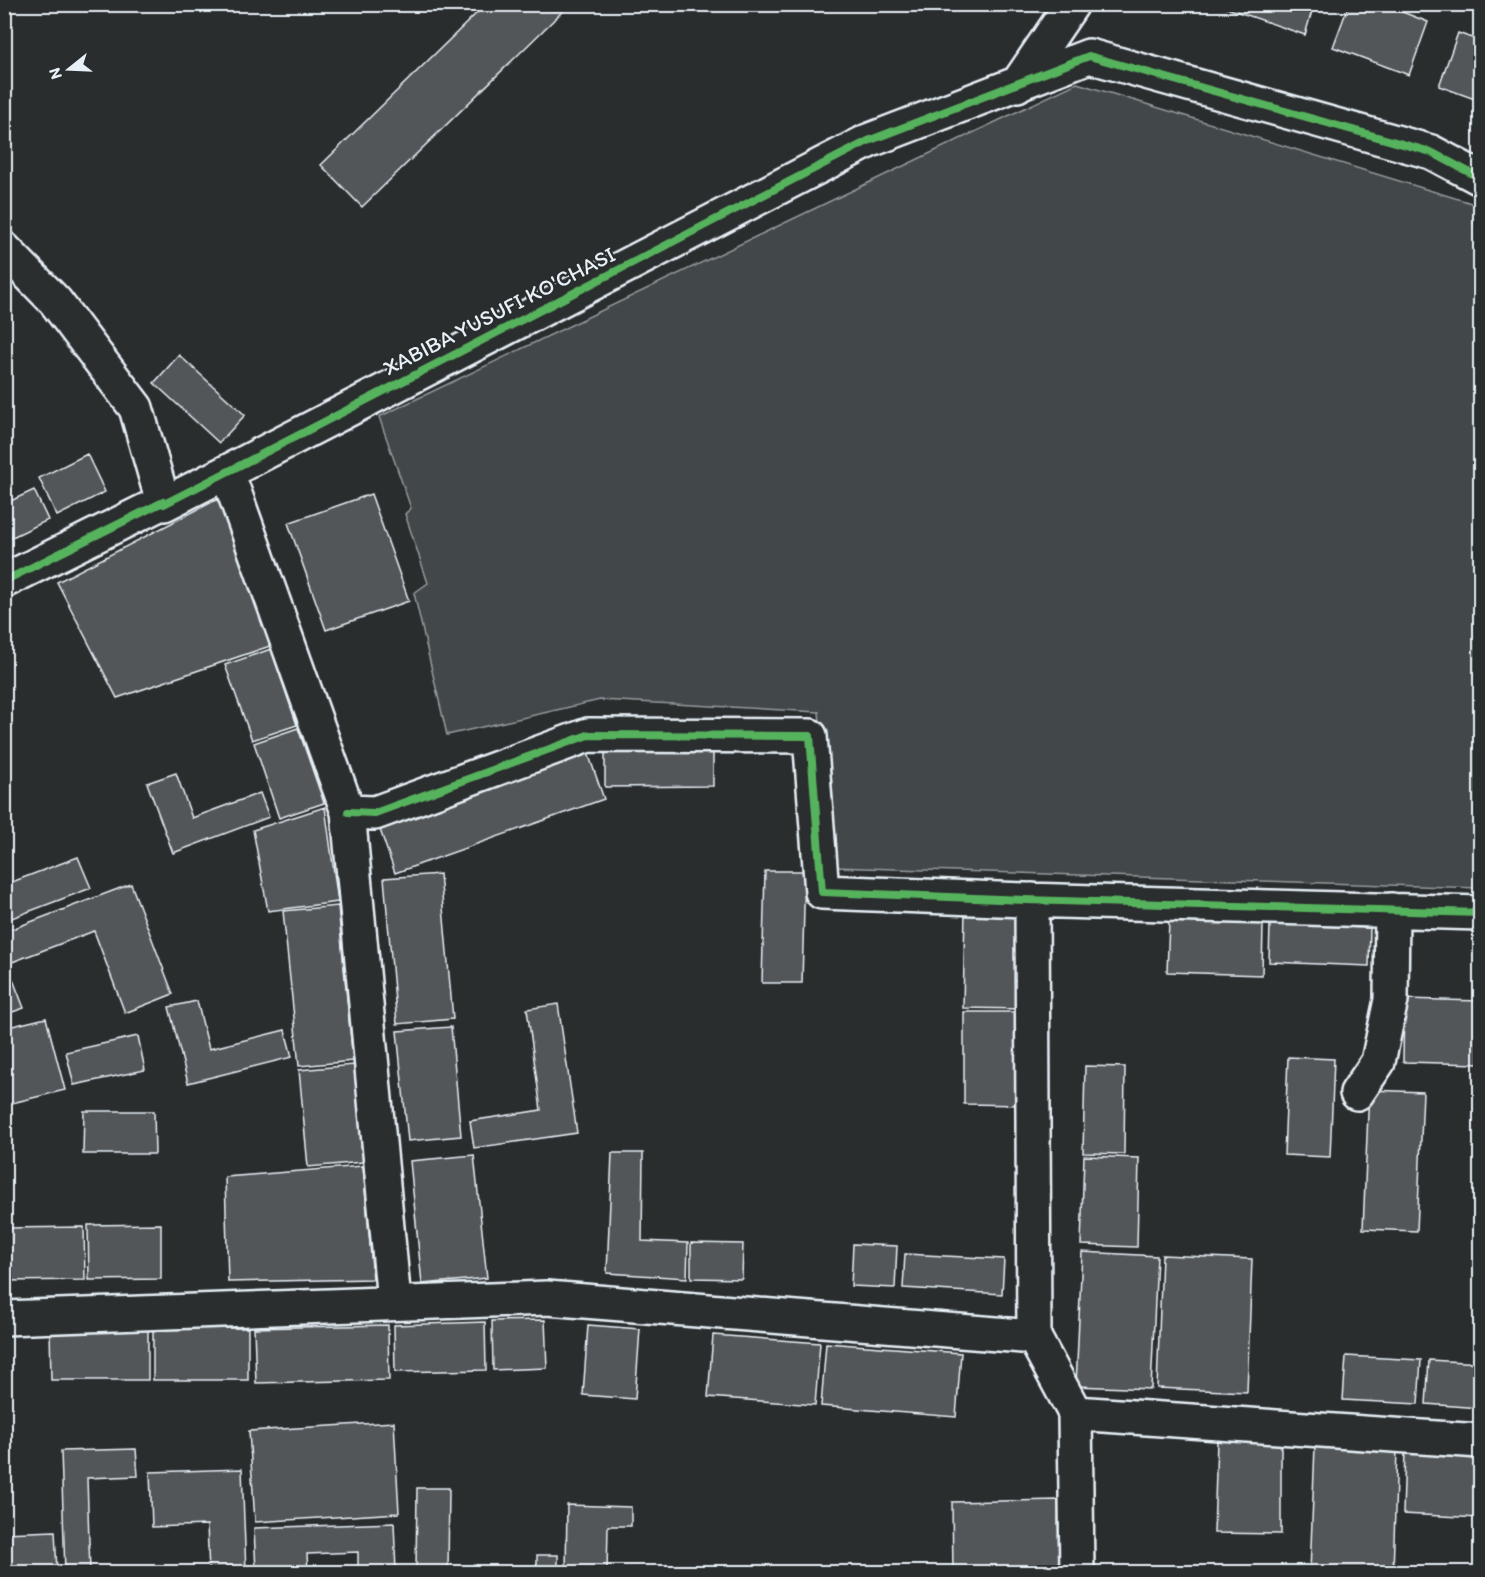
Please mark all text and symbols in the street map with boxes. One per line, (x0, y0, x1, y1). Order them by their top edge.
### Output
north arrow (39, 39, 99, 99)
text: N (45, 65, 66, 82)
street label: XABIBA YUSUFI KO'CHASI (378, 241, 620, 381)

